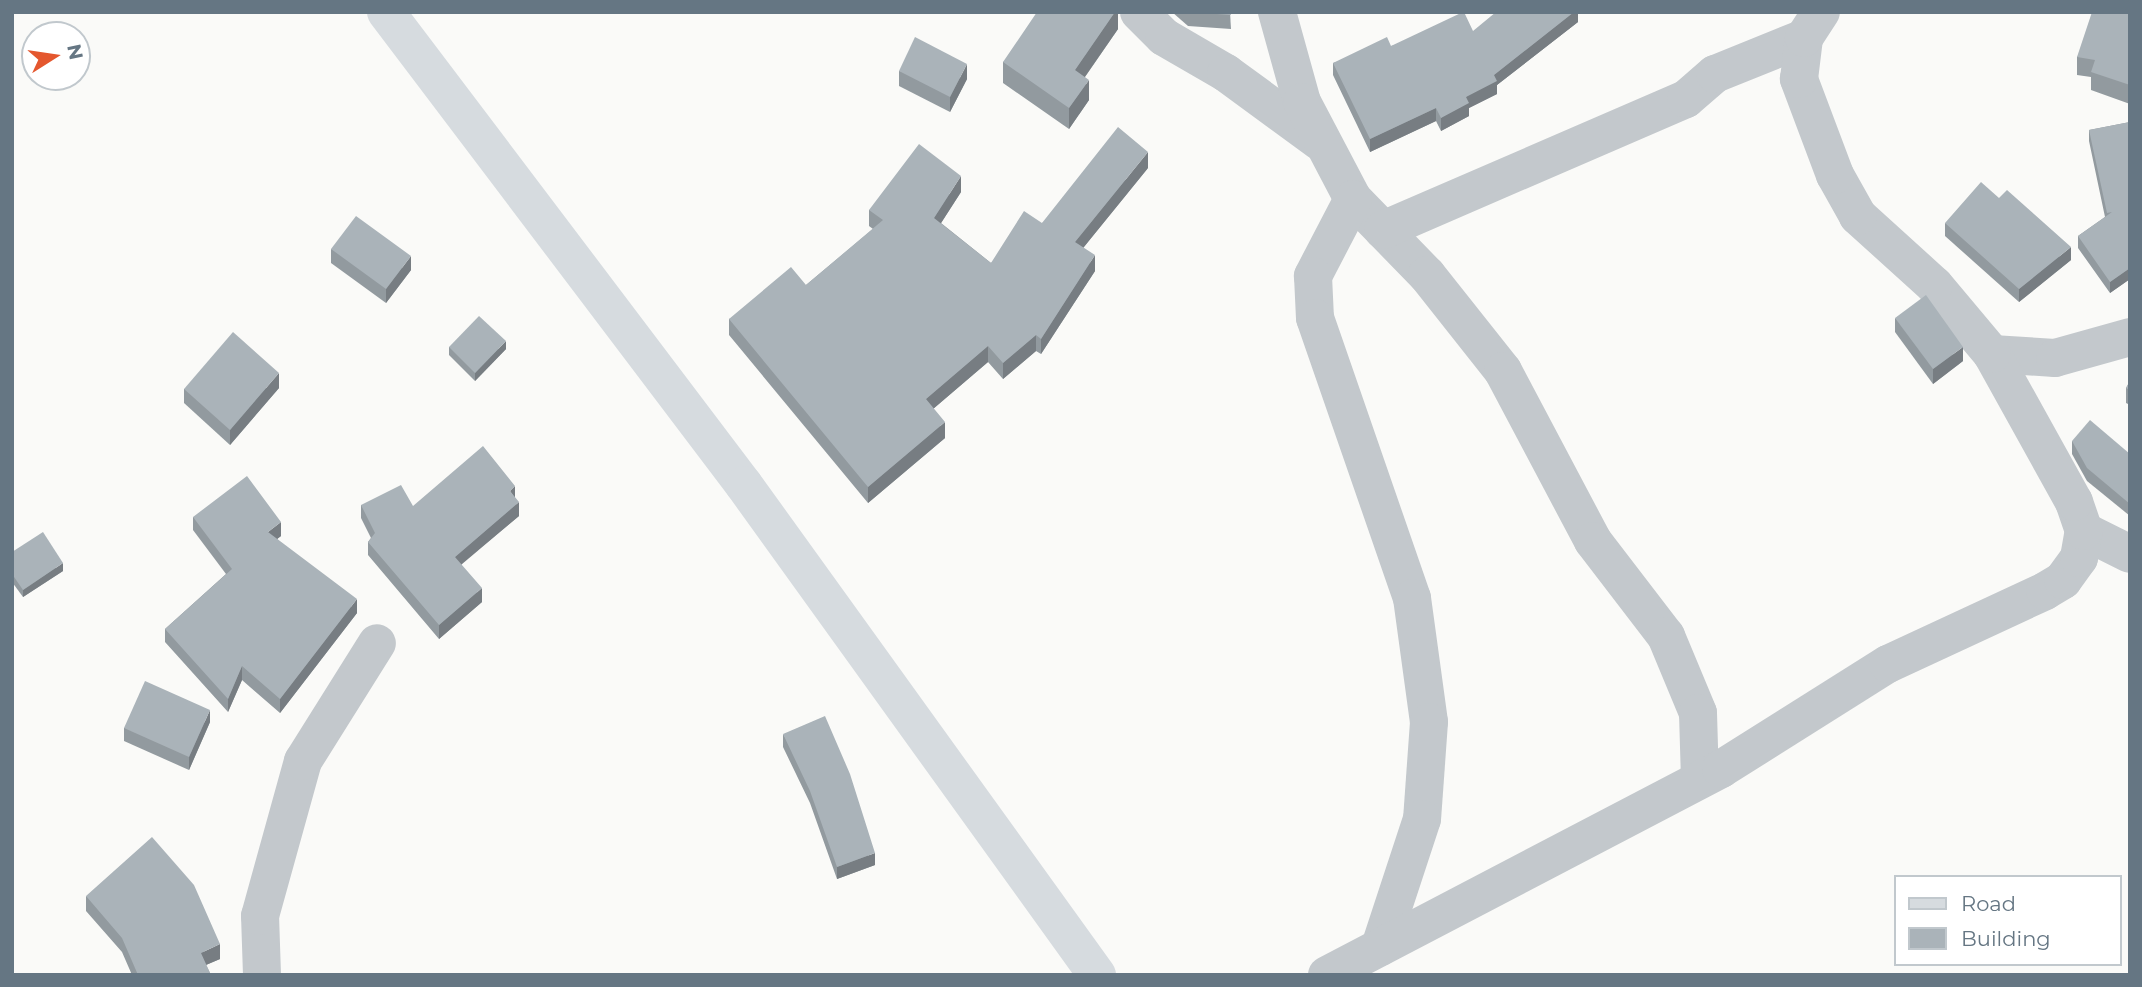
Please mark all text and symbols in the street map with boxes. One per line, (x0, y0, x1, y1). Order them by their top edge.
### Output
north arrow (21, 21, 91, 91)
text: N (62, 42, 88, 62)
legend (1894, 875, 2121, 966)
text: Road (1961, 891, 2016, 916)
text: Building (1961, 926, 2051, 951)

